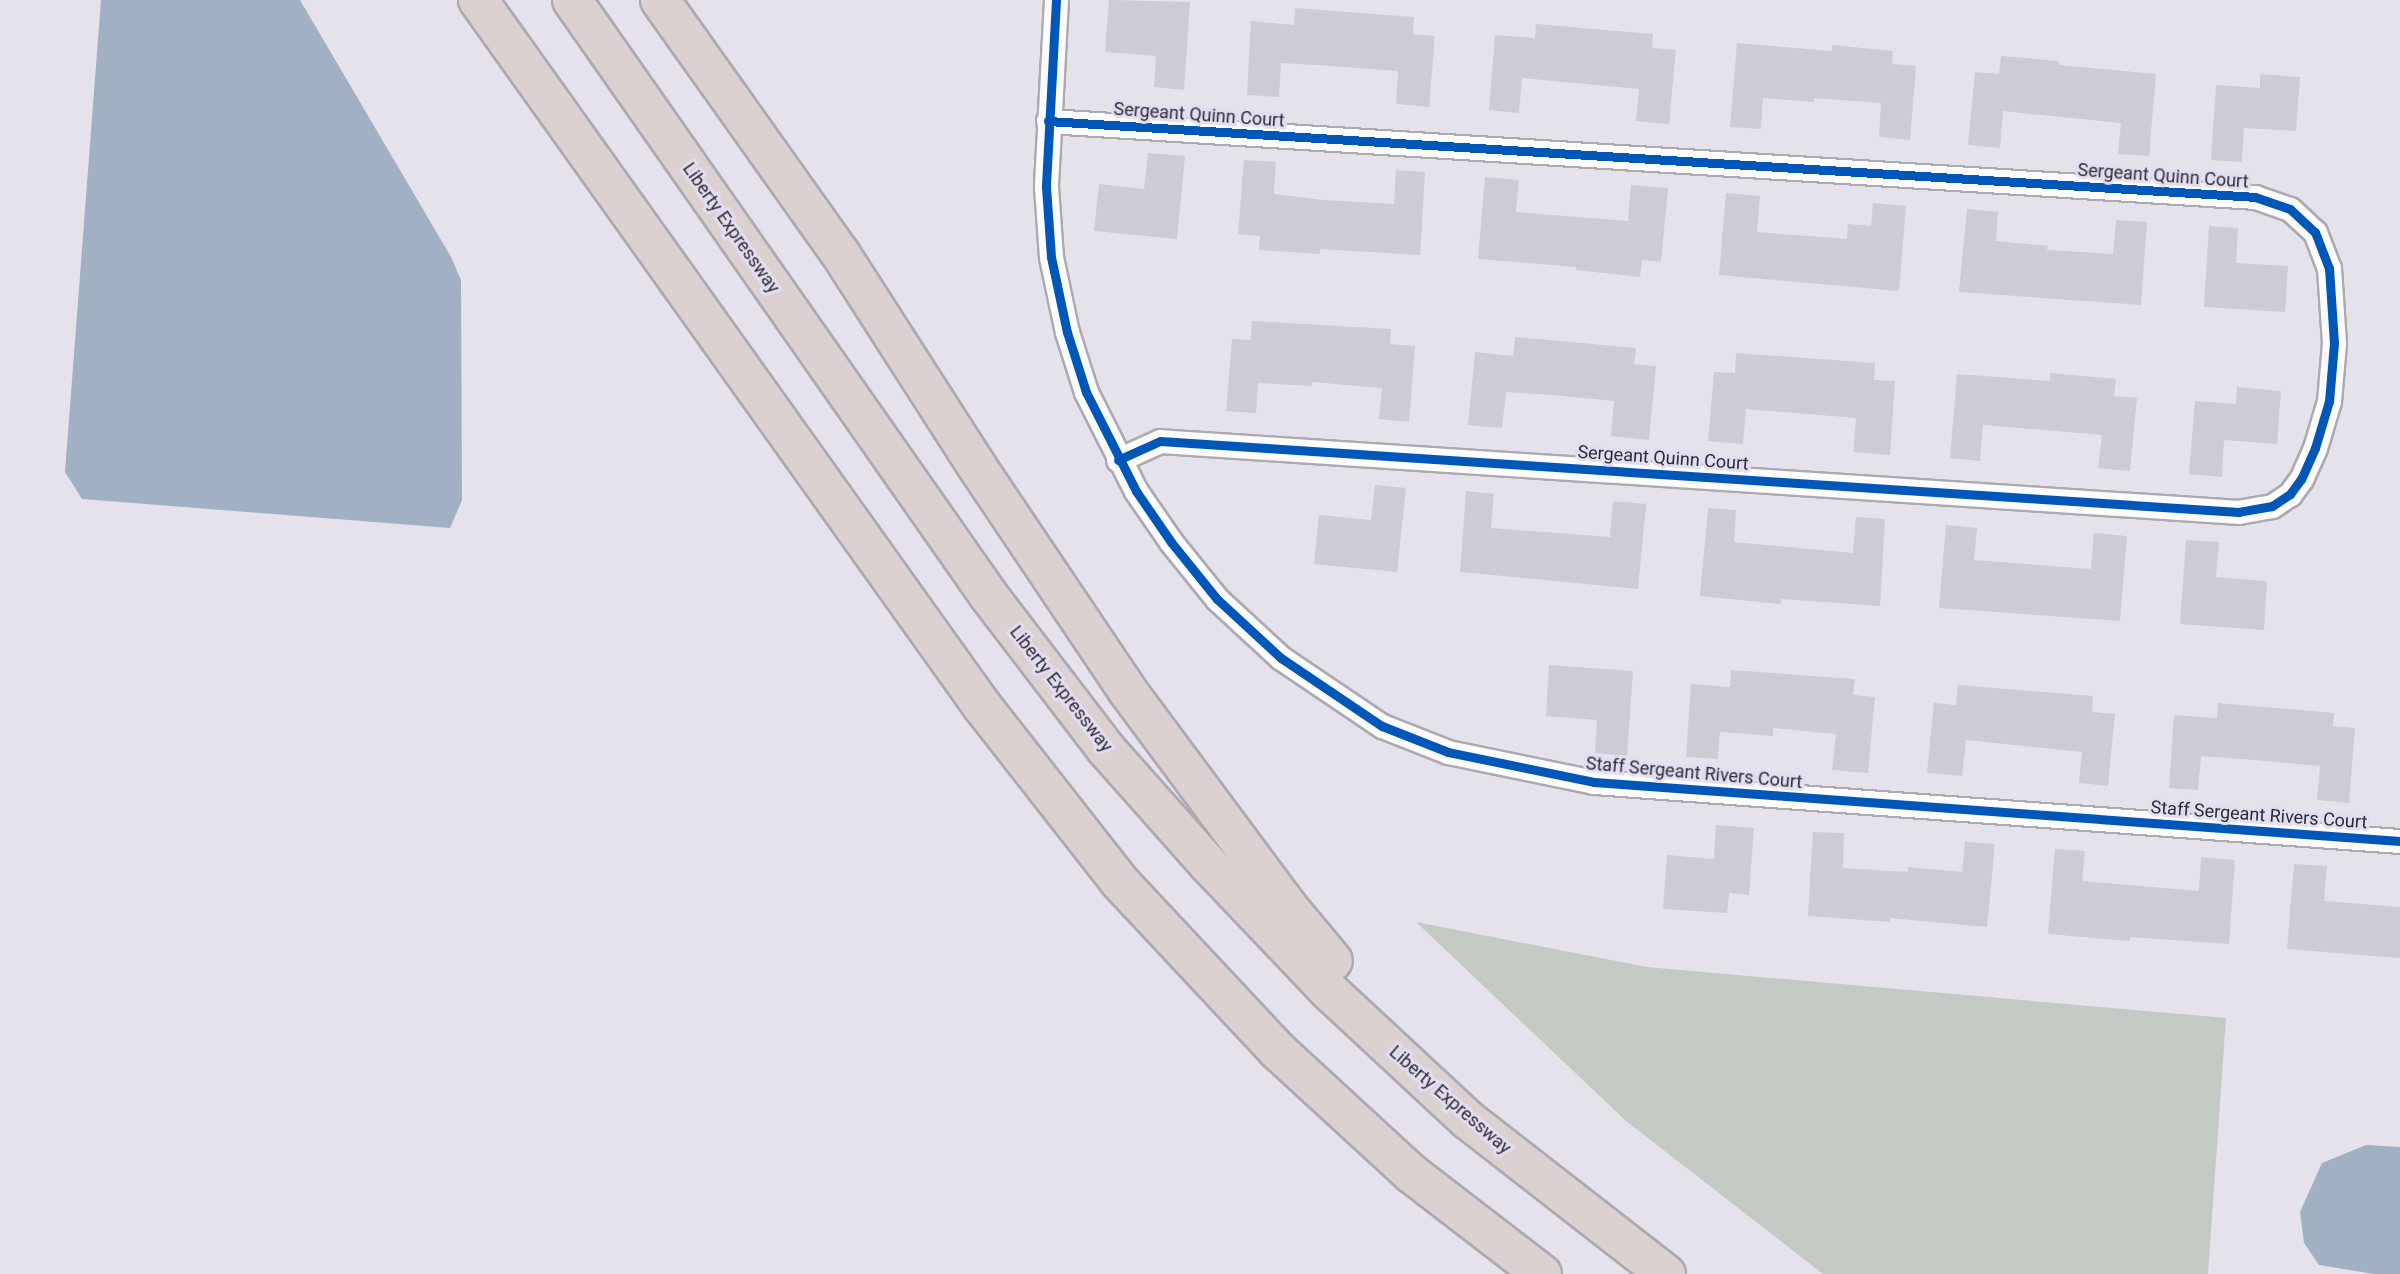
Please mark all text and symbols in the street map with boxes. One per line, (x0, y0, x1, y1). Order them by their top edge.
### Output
street label: Sergeant Quinn Court (1113, 98, 1285, 132)
street label: Liberty Expressway (678, 159, 784, 297)
street label: Sergeant Quinn Court (2077, 159, 2249, 193)
street label: Sergeant Quinn Court (1577, 441, 1749, 475)
street label: Liberty Expressway (1005, 622, 1117, 756)
street label: Staff Sergeant Rivers Court (1585, 753, 1803, 793)
street label: Staff Sergeant Rivers Court (2150, 797, 2368, 833)
street label: Liberty Expressway (1385, 1041, 1515, 1159)

